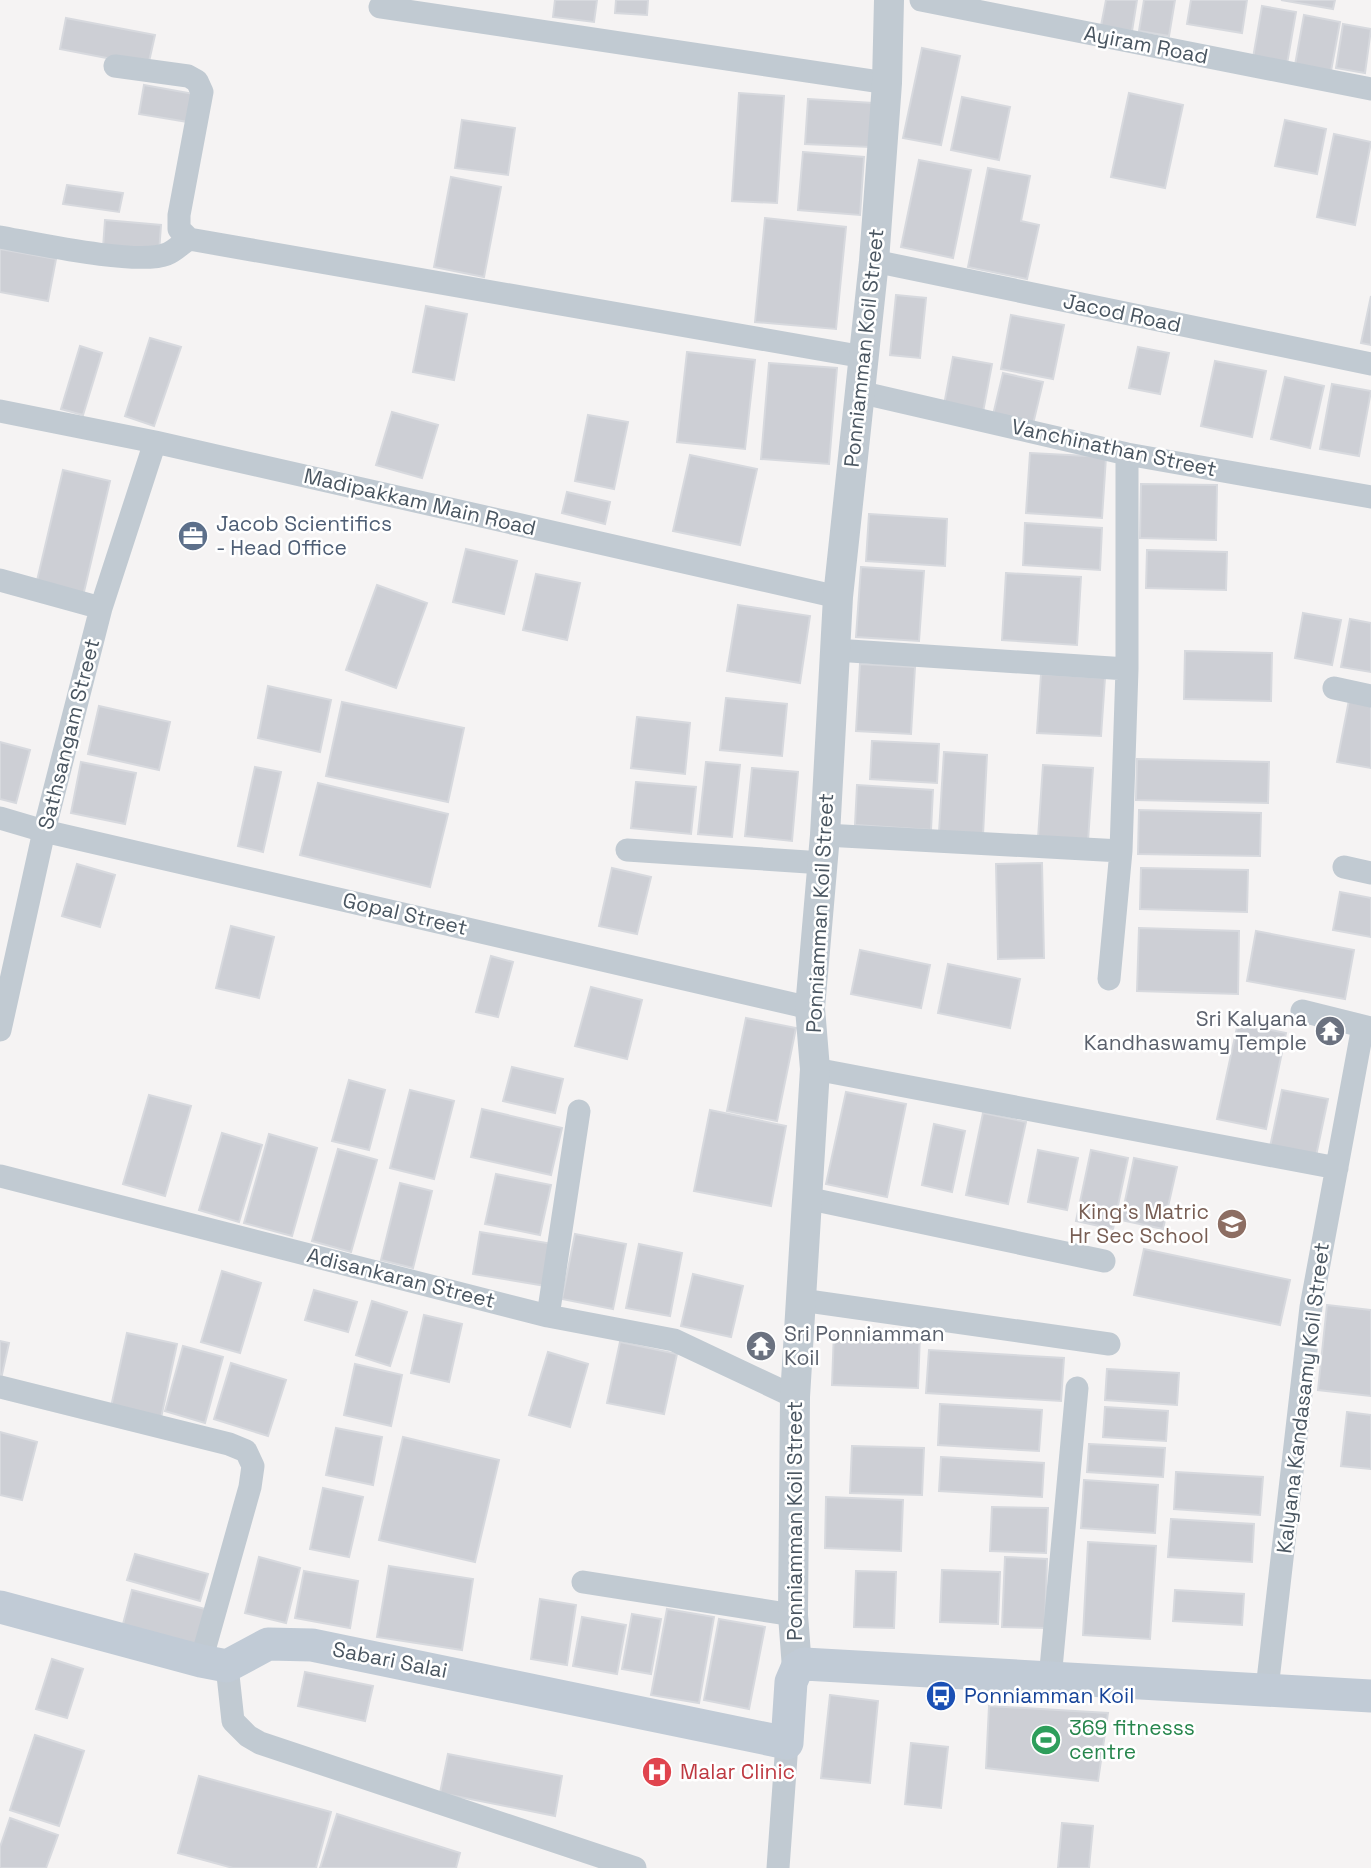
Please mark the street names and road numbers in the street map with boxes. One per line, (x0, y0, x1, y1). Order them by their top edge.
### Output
street label: Ayiram Road (1082, 19, 1210, 70)
street label: Ponniamman Koil Street (838, 227, 889, 469)
street label: Jacod Road (1061, 287, 1183, 338)
street label: Vanchinathan Street (1009, 413, 1219, 482)
street label: Madipakkam Main Road (301, 462, 539, 541)
street label: Sathsangam Street (32, 636, 105, 832)
street label: Ponniamman Koil Street (800, 792, 839, 1033)
street label: Gopal Street (340, 886, 470, 941)
street label: Adisankaran Street (304, 1241, 498, 1314)
street label: Kalyana Kandasamy Koil Street (1270, 1241, 1335, 1555)
street label: Ponniamman Koil Street (781, 1401, 808, 1641)
street label: Sabari Salai (330, 1635, 450, 1684)

